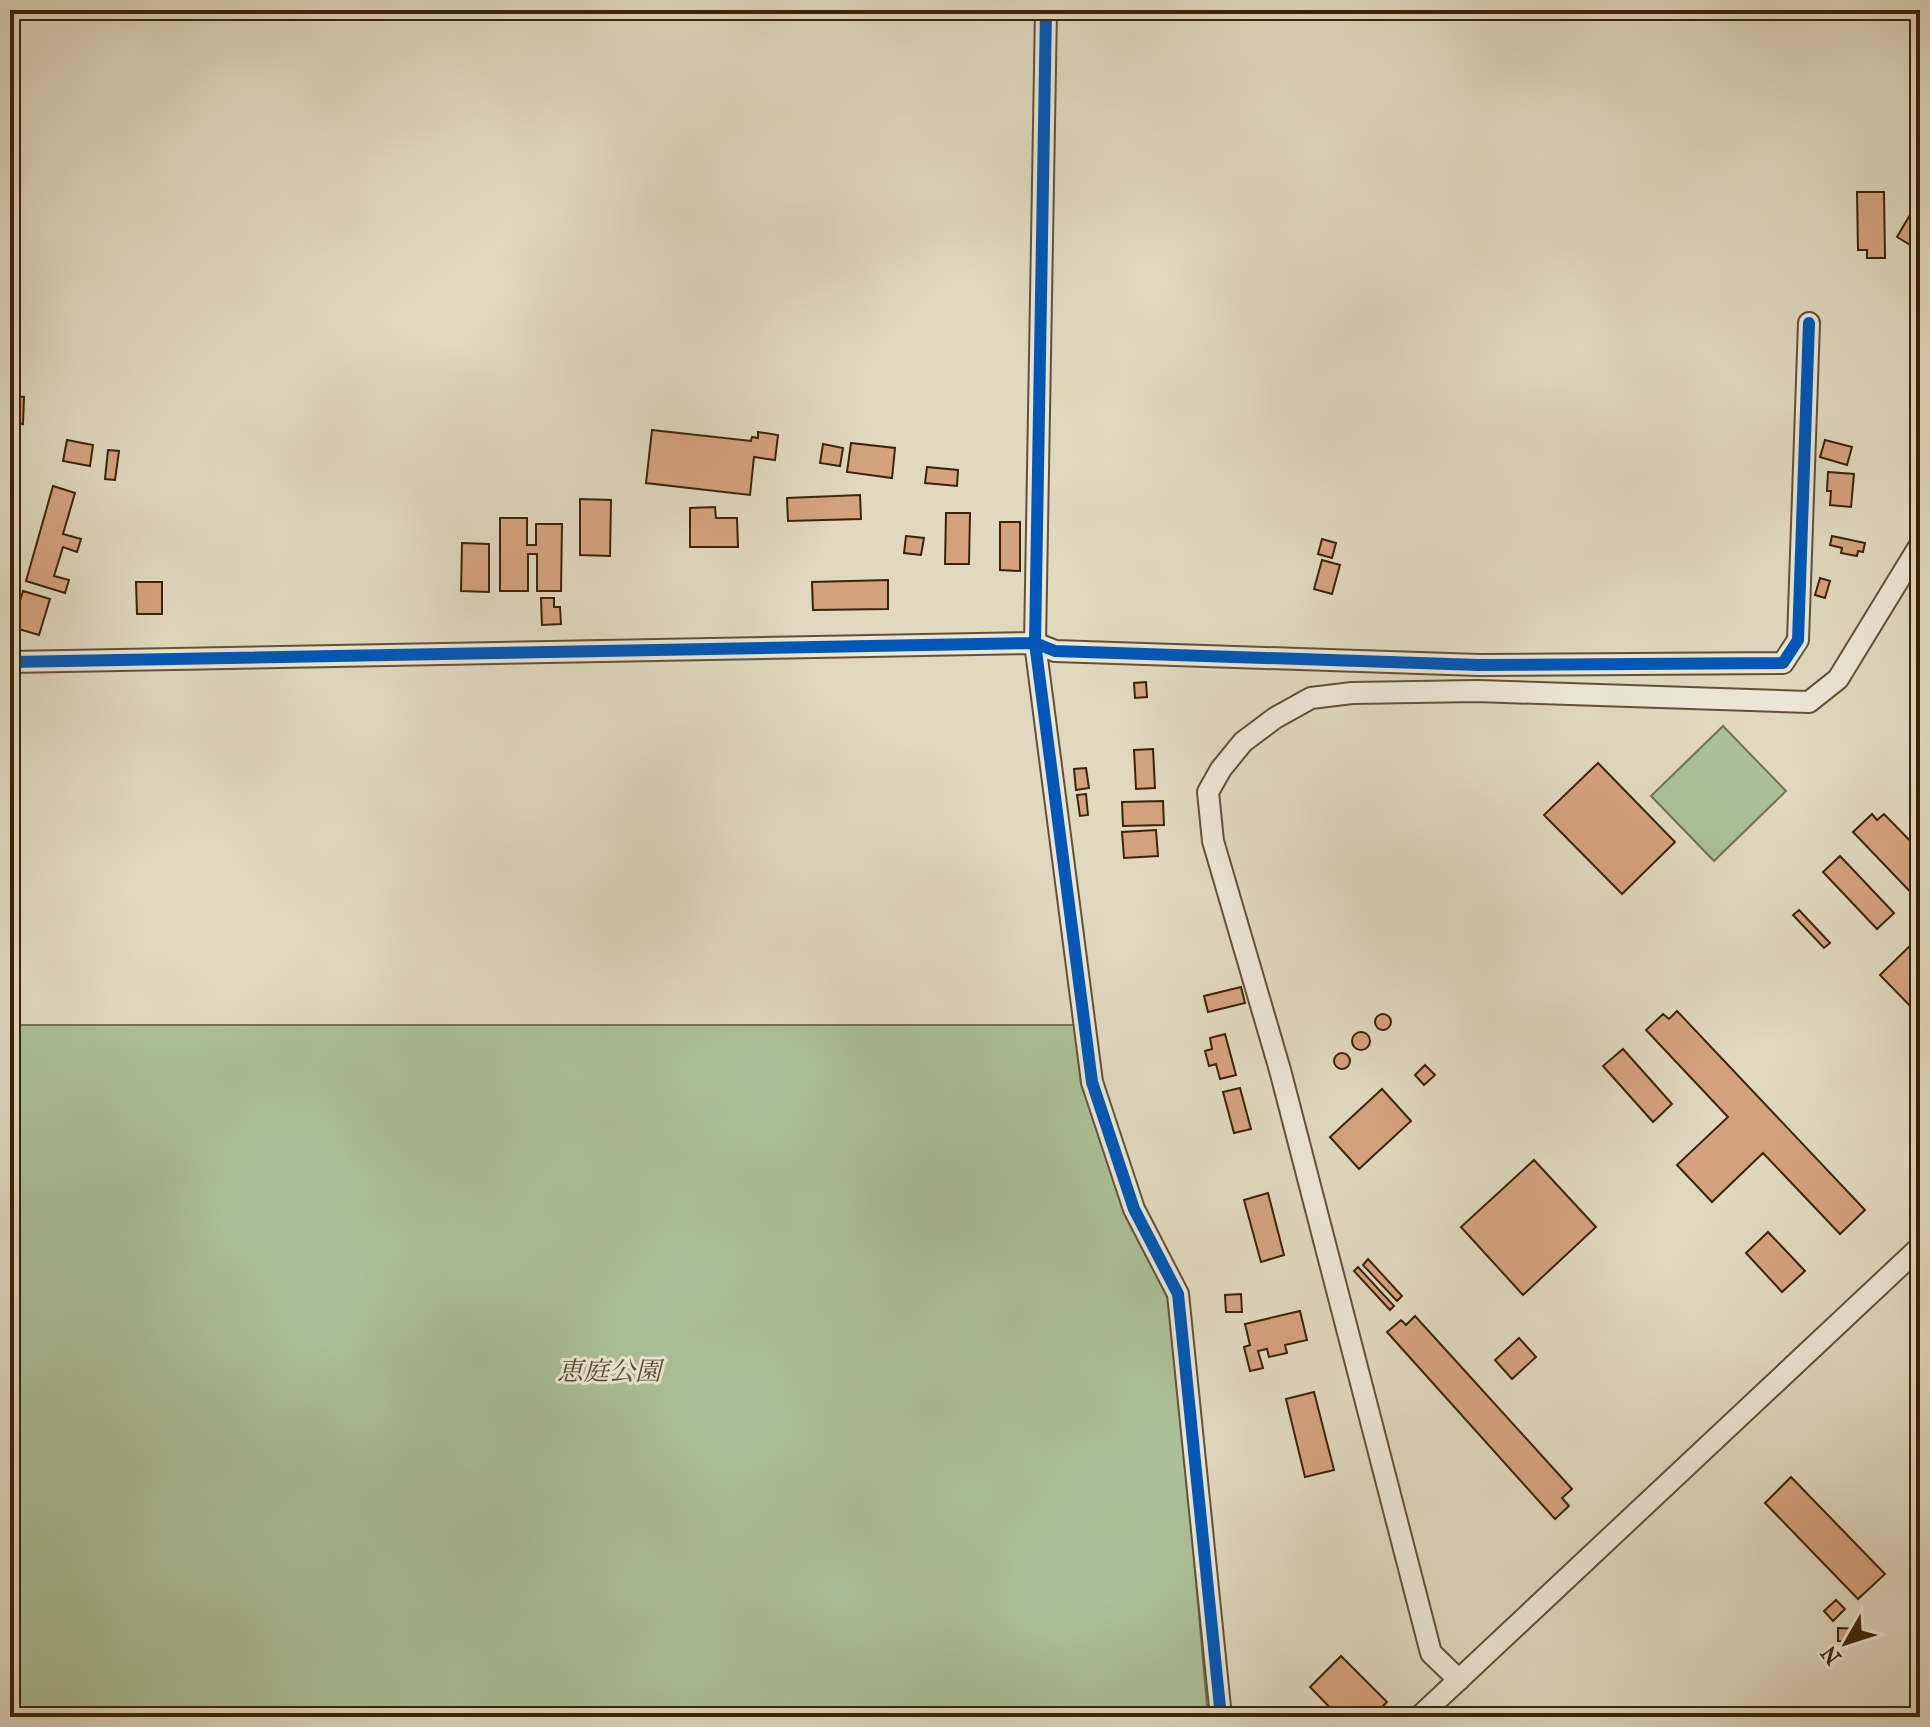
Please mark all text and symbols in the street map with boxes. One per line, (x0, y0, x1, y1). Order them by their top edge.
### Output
park label: 恵庭公園 (557, 1356, 665, 1387)
north arrow (1806, 1603, 1886, 1683)
text: N (1816, 1640, 1847, 1670)

